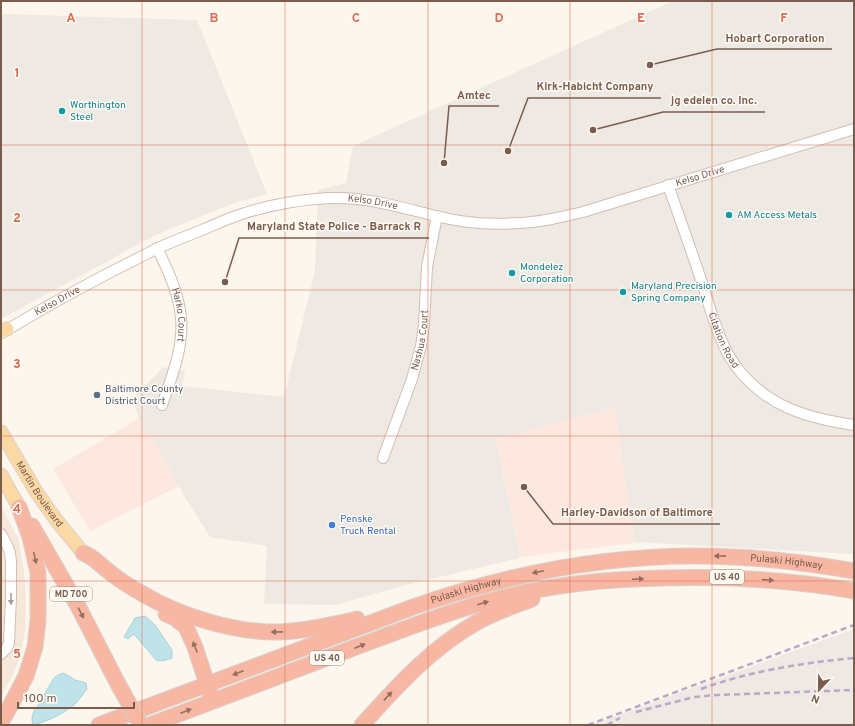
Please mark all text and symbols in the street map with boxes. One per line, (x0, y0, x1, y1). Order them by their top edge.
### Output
text: A (66, 11, 76, 27)
text: B (210, 11, 219, 27)
text: C (352, 11, 360, 27)
text: D (494, 11, 504, 27)
text: E (637, 11, 645, 27)
text: F (780, 11, 788, 27)
callout: Hobart Corporation (717, 26, 832, 49)
text: Hobart Corporation (726, 32, 824, 46)
text: 1 (14, 66, 20, 82)
callout: Kirk-Habicht Company (528, 75, 661, 98)
text: Kirk-Habicht Company (536, 80, 654, 94)
callout: Amtec (449, 83, 499, 106)
text: Amtec (457, 89, 491, 103)
callout: jg edelen co. Inc. (663, 89, 765, 112)
text: jg edelen co. Inc. (670, 94, 757, 108)
place label: Worthington Steel (70, 99, 126, 124)
marker: Worthington Steel (57, 106, 67, 116)
street label: Kelso Drive (674, 163, 726, 190)
street label: Kelso Drive (347, 192, 399, 213)
place label: AM Access Metals (737, 209, 817, 222)
marker: AM Access Metals (724, 210, 734, 220)
text: 2 (13, 211, 21, 227)
callout: Maryland State Police - Barrack R (239, 215, 429, 238)
text: Maryland State Police - Barrack R (247, 220, 421, 234)
place label: Mondelez Corporation (520, 261, 573, 286)
marker: Mondelez Corporation (507, 268, 517, 278)
place label: Maryland Precision Spring Company (631, 280, 717, 305)
street label: Kelso Drive (32, 283, 83, 319)
street label: Harko Court (168, 286, 188, 343)
marker: Maryland Precision Spring Company (618, 287, 628, 297)
street label: Nashua Court (408, 309, 431, 372)
street label: Citation Road (705, 310, 742, 371)
text: 3 (13, 357, 21, 373)
place label: Baltimore County District Court (105, 383, 183, 408)
marker: Baltimore County District Court (92, 390, 102, 400)
street label: Martin Boulevard (13, 459, 66, 530)
callout: Harley-Davidson of Baltimore (553, 501, 720, 524)
text: 4 (13, 502, 21, 518)
text: Harley-Davidson of Baltimore (561, 506, 713, 520)
place label: Penske Truck Rental (340, 513, 396, 538)
marker: Penske Truck Rental (327, 520, 337, 530)
one-way arrow (32, 551, 38, 564)
street label: Pulaski Highway (750, 551, 824, 572)
one-way arrow (714, 553, 726, 560)
one-way arrow (532, 569, 545, 575)
road number: US 40 (710, 570, 744, 584)
street label: Pulaski Highway (429, 574, 503, 607)
one-way arrow (632, 575, 644, 582)
one-way arrow (762, 576, 774, 583)
road number: MD 700 (50, 587, 92, 601)
one-way arrow (8, 593, 14, 606)
one-way arrow (477, 600, 489, 606)
one-way arrow (78, 607, 85, 619)
one-way arrow (270, 629, 283, 635)
one-way arrow (192, 642, 198, 653)
one-way arrow (355, 642, 367, 648)
text: 5 (13, 647, 21, 663)
road number: US 40 (310, 651, 344, 665)
one-way arrow (232, 670, 244, 676)
north arrow (799, 670, 839, 710)
scale bar (18, 684, 134, 710)
text: N (809, 690, 822, 706)
text: 100 m (24, 691, 57, 707)
one-way arrow (384, 691, 393, 701)
one-way arrow (181, 708, 193, 714)

